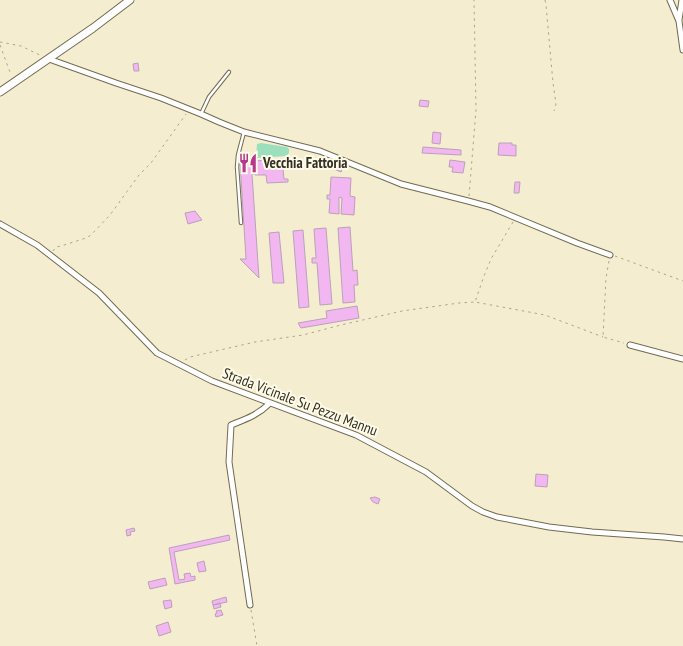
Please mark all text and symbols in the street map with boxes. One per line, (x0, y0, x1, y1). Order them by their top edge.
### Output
restaurant icon: Vecchia Fattoria (237, 152, 259, 174)
place label: Vecchia Fattoria (262, 153, 347, 172)
street label: Strada Vicinale Su Pezzu Mannu (220, 363, 380, 440)

